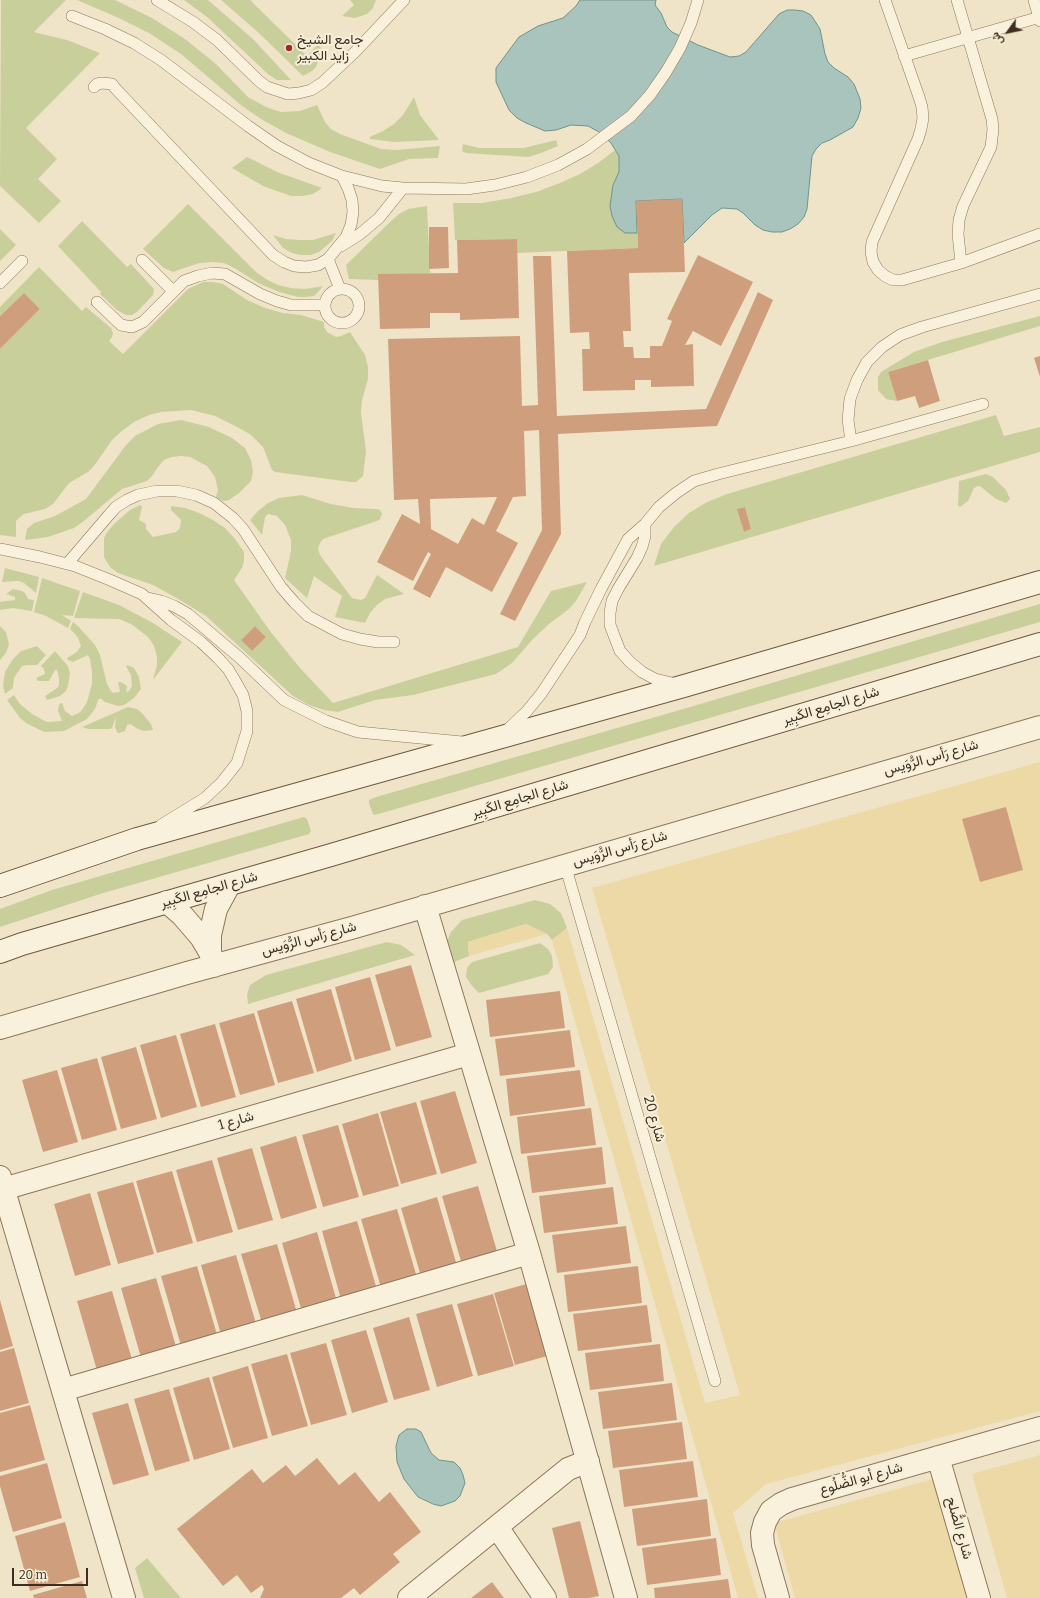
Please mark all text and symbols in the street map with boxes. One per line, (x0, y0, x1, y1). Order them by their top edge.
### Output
north arrow (988, 12, 1028, 52)
text: ش (988, 30, 1007, 48)
place label: جامع الشيخ زايد الكبير (297, 32, 363, 64)
marker: جامع الشيخ زايد الكبير (284, 43, 294, 53)
street label: شارع الجامِع الكَبِير (781, 683, 881, 729)
street label: شارع رَأس الرُّوَيس (882, 736, 980, 780)
street label: شارع الجامِع الكَبِير (470, 776, 570, 822)
street label: شارع رَأس الرُّوَيس (571, 827, 669, 871)
street label: شارع الجامِع الكَبِير (158, 868, 260, 912)
street label: شارع رَأس الرُّوَيس (260, 918, 358, 960)
street label: شارع 20 (639, 1094, 669, 1144)
street label: شارع 1 (216, 1108, 256, 1134)
street label: شارع أبو الضُّلُوع (817, 1459, 905, 1499)
street label: شارع الصُّلح (942, 1495, 976, 1561)
scale bar (14, 1560, 90, 1586)
text: 20 m (19, 1568, 47, 1582)

